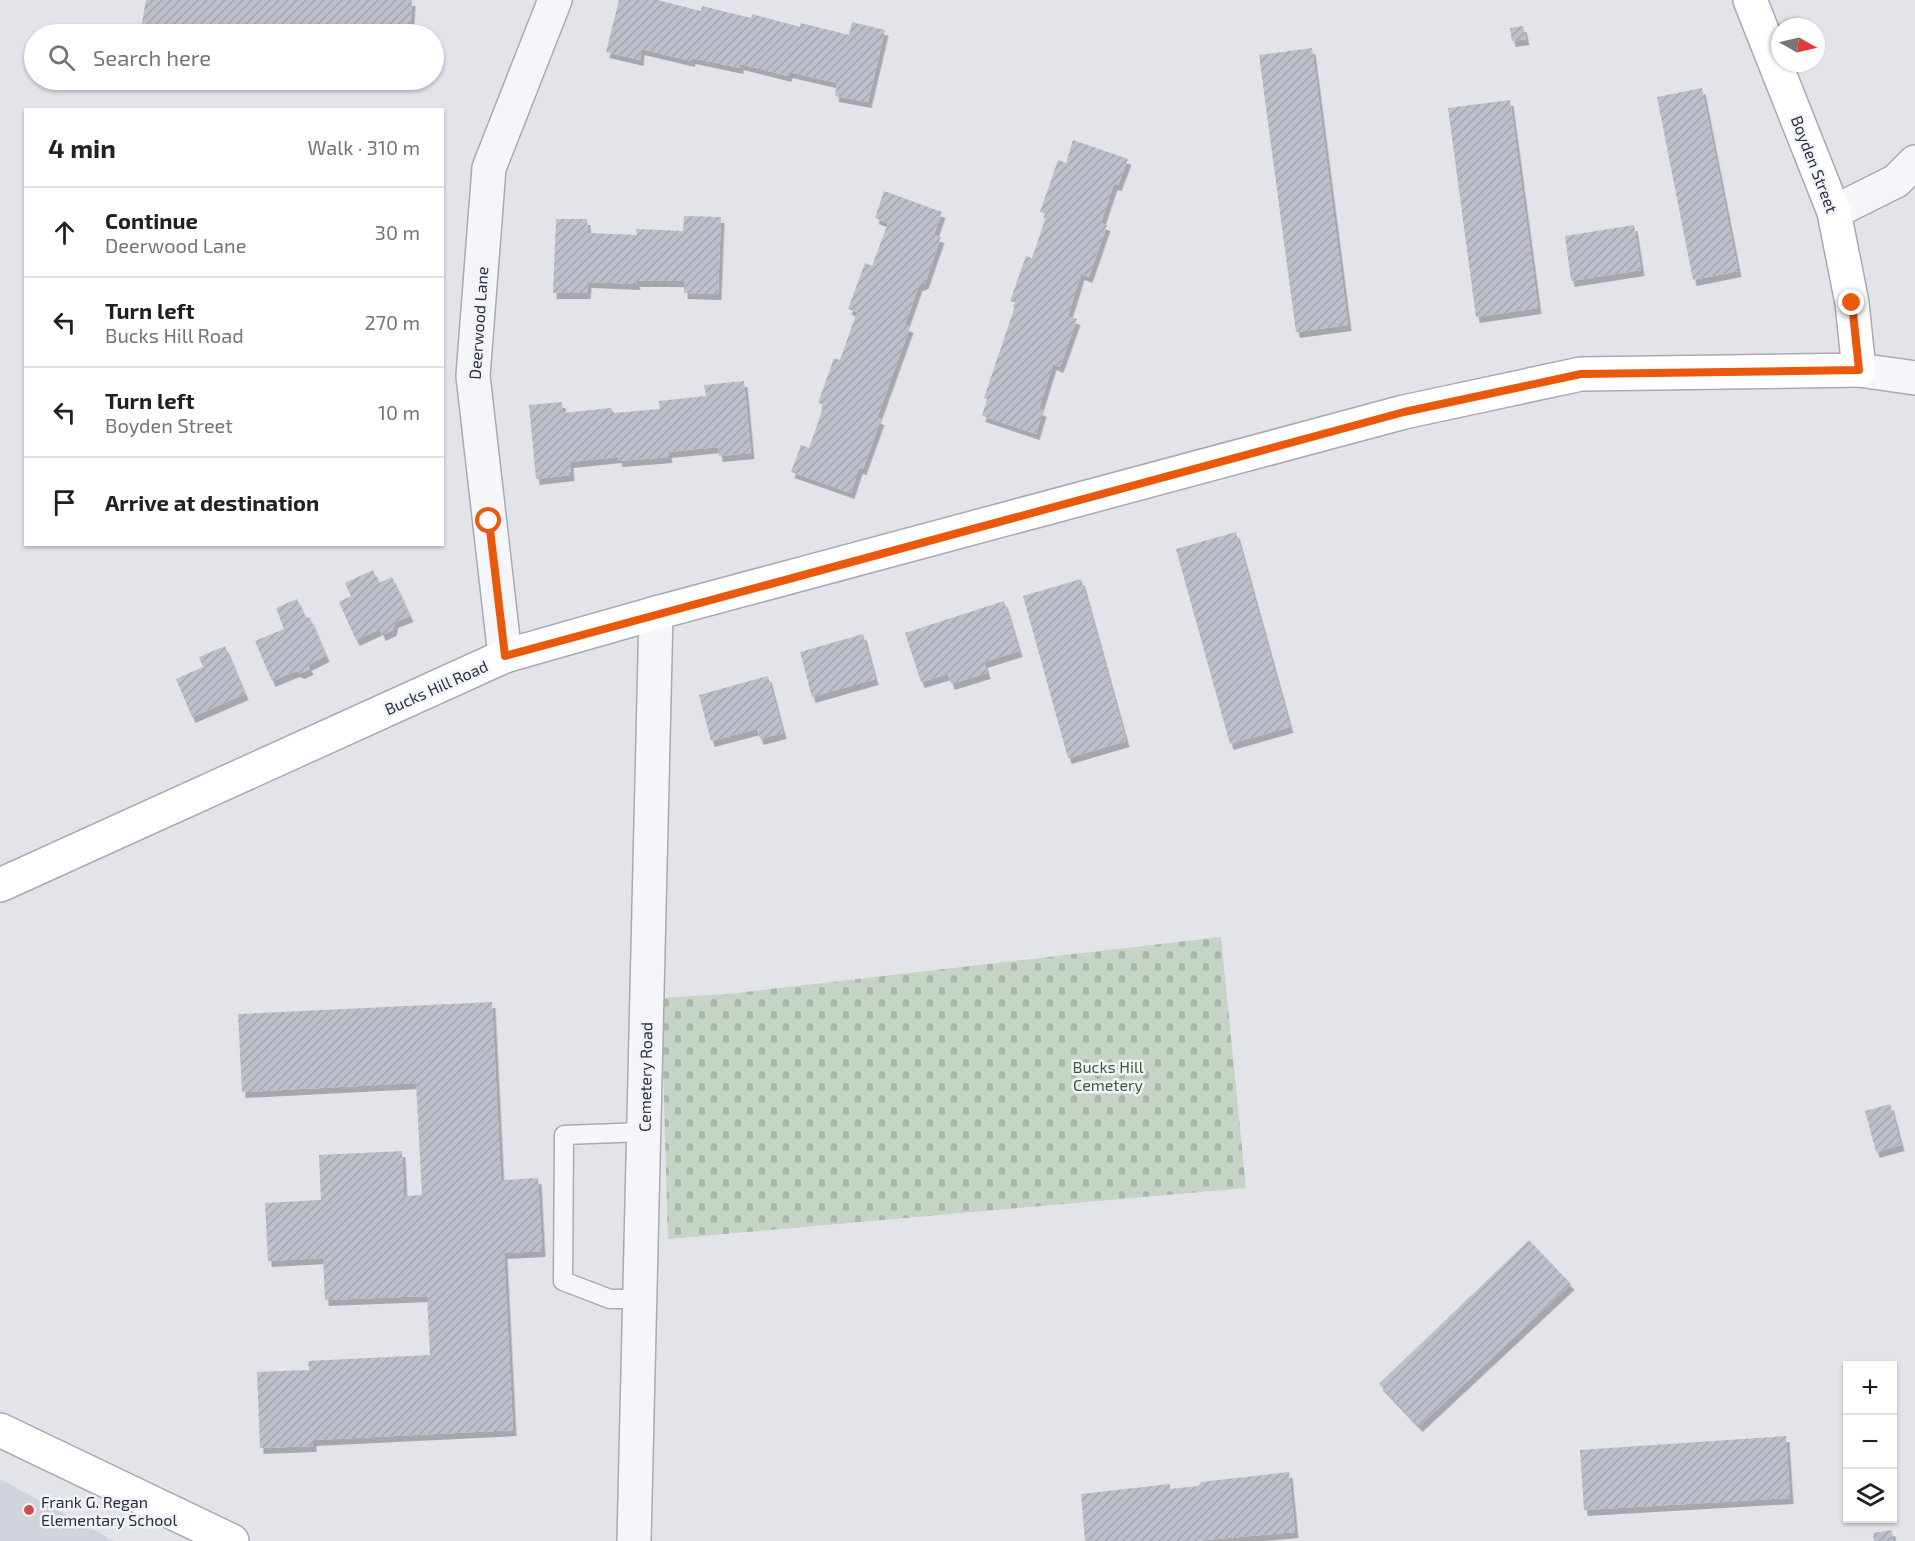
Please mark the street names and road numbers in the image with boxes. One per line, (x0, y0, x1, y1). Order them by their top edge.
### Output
street label: Boyden Street (1788, 113, 1842, 215)
street label: Deerwood Lane (465, 266, 491, 380)
street label: Bucks Hill Road (381, 656, 491, 718)
street label: Cemetery Road (635, 1022, 655, 1132)

